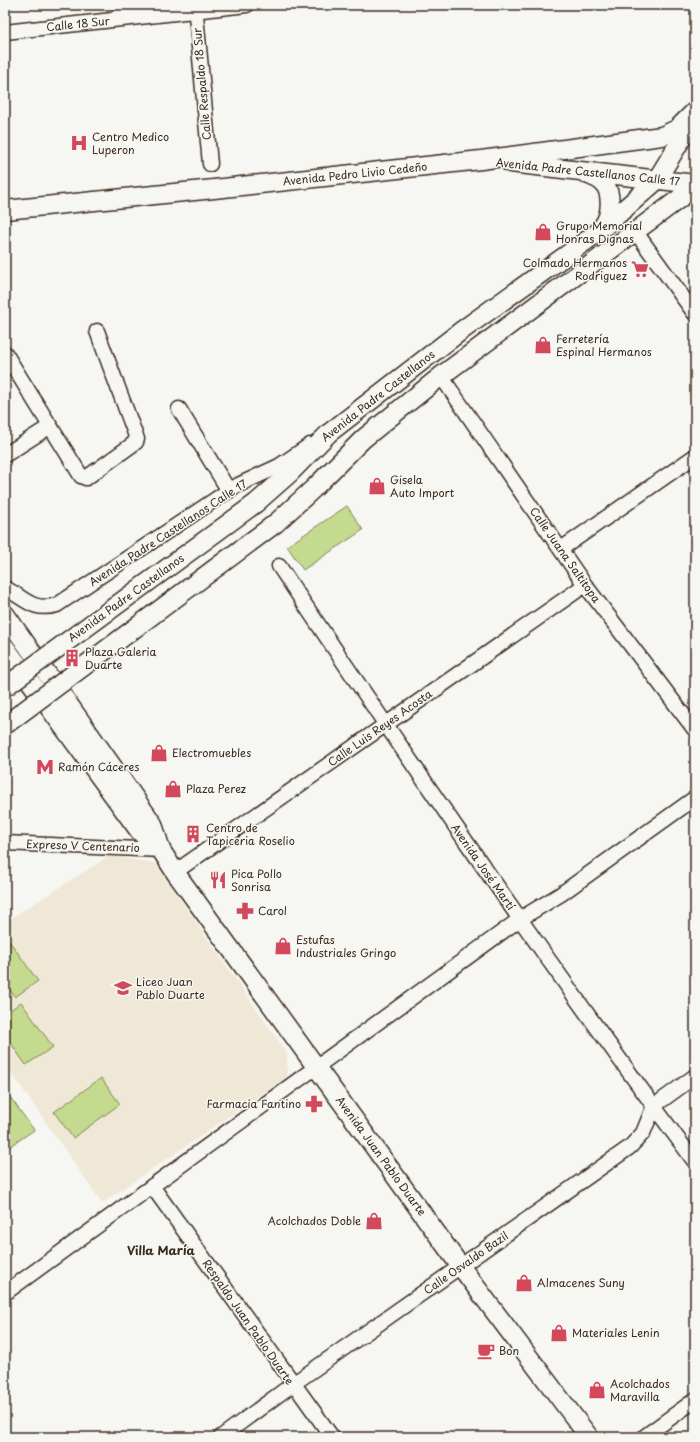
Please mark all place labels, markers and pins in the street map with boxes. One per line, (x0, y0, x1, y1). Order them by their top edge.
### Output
place label: Centro Medico Luperon (92, 128, 169, 158)
hospital icon: Centro Medico Luperon (69, 133, 89, 153)
place label: Grupo Memorial Honras Dignas (556, 217, 642, 247)
shop icon: Grupo Memorial Honras Dignas (533, 222, 553, 242)
place label: Colmado Hermanos Rodriguez (523, 254, 627, 284)
supermarket icon: Colmado Hermanos Rodriguez (630, 259, 650, 279)
place label: Ferretería Espinal Hermanos (556, 330, 652, 360)
shop icon: Ferretería Espinal Hermanos (533, 335, 553, 355)
place label: Gisela Auto Import (390, 471, 455, 501)
shop icon: Gisela Auto Import (367, 476, 387, 496)
place label: Plaza Galeria Duarte (85, 643, 157, 673)
building icon: Plaza Galeria Duarte (62, 648, 82, 668)
shop icon: Electromuebles (149, 743, 169, 763)
place label: Electromuebles (172, 744, 251, 761)
metro station icon: Ramón Cáceres (35, 757, 55, 777)
place label: Ramón Cáceres (58, 758, 139, 775)
shop icon: Plaza Perez (163, 779, 183, 799)
place label: Plaza Perez (186, 780, 246, 797)
place label: Centro de Tapiceria Roselio (206, 819, 295, 849)
building icon: Centro de Tapiceria Roselio (183, 824, 203, 844)
place label: Pica Pollo Sonrisa (231, 865, 282, 895)
restaurant icon: Pica Pollo Sonrisa (208, 870, 228, 890)
pharmacy icon: Carol (235, 901, 255, 921)
place label: Carol (258, 902, 287, 919)
place label: Estufas Industriales Gringo (296, 931, 396, 961)
shop icon: Estufas Industriales Gringo (273, 936, 293, 956)
place label: Liceo Juan Pablo Duarte (136, 973, 205, 1003)
school or university icon: Liceo Juan Pablo Duarte (113, 978, 133, 998)
pharmacy icon: Farmacia Fantino (304, 1094, 324, 1114)
place label: Farmacia Fantino (206, 1095, 301, 1112)
shop icon: Acolchados Doble (364, 1211, 384, 1231)
place label: Acolchados Doble (267, 1212, 361, 1229)
shop icon: Almacenes Suny (514, 1273, 534, 1293)
place label: Almacenes Suny (537, 1274, 625, 1291)
shop icon: Materiales Lenin (549, 1323, 569, 1343)
place label: Materiales Lenin (572, 1324, 660, 1341)
cafe icon: Bon (476, 1341, 496, 1361)
place label: Bon (499, 1342, 519, 1359)
place label: Acolchados Maravilla (610, 1375, 670, 1405)
shop icon: Acolchados Maravilla (587, 1380, 607, 1400)

